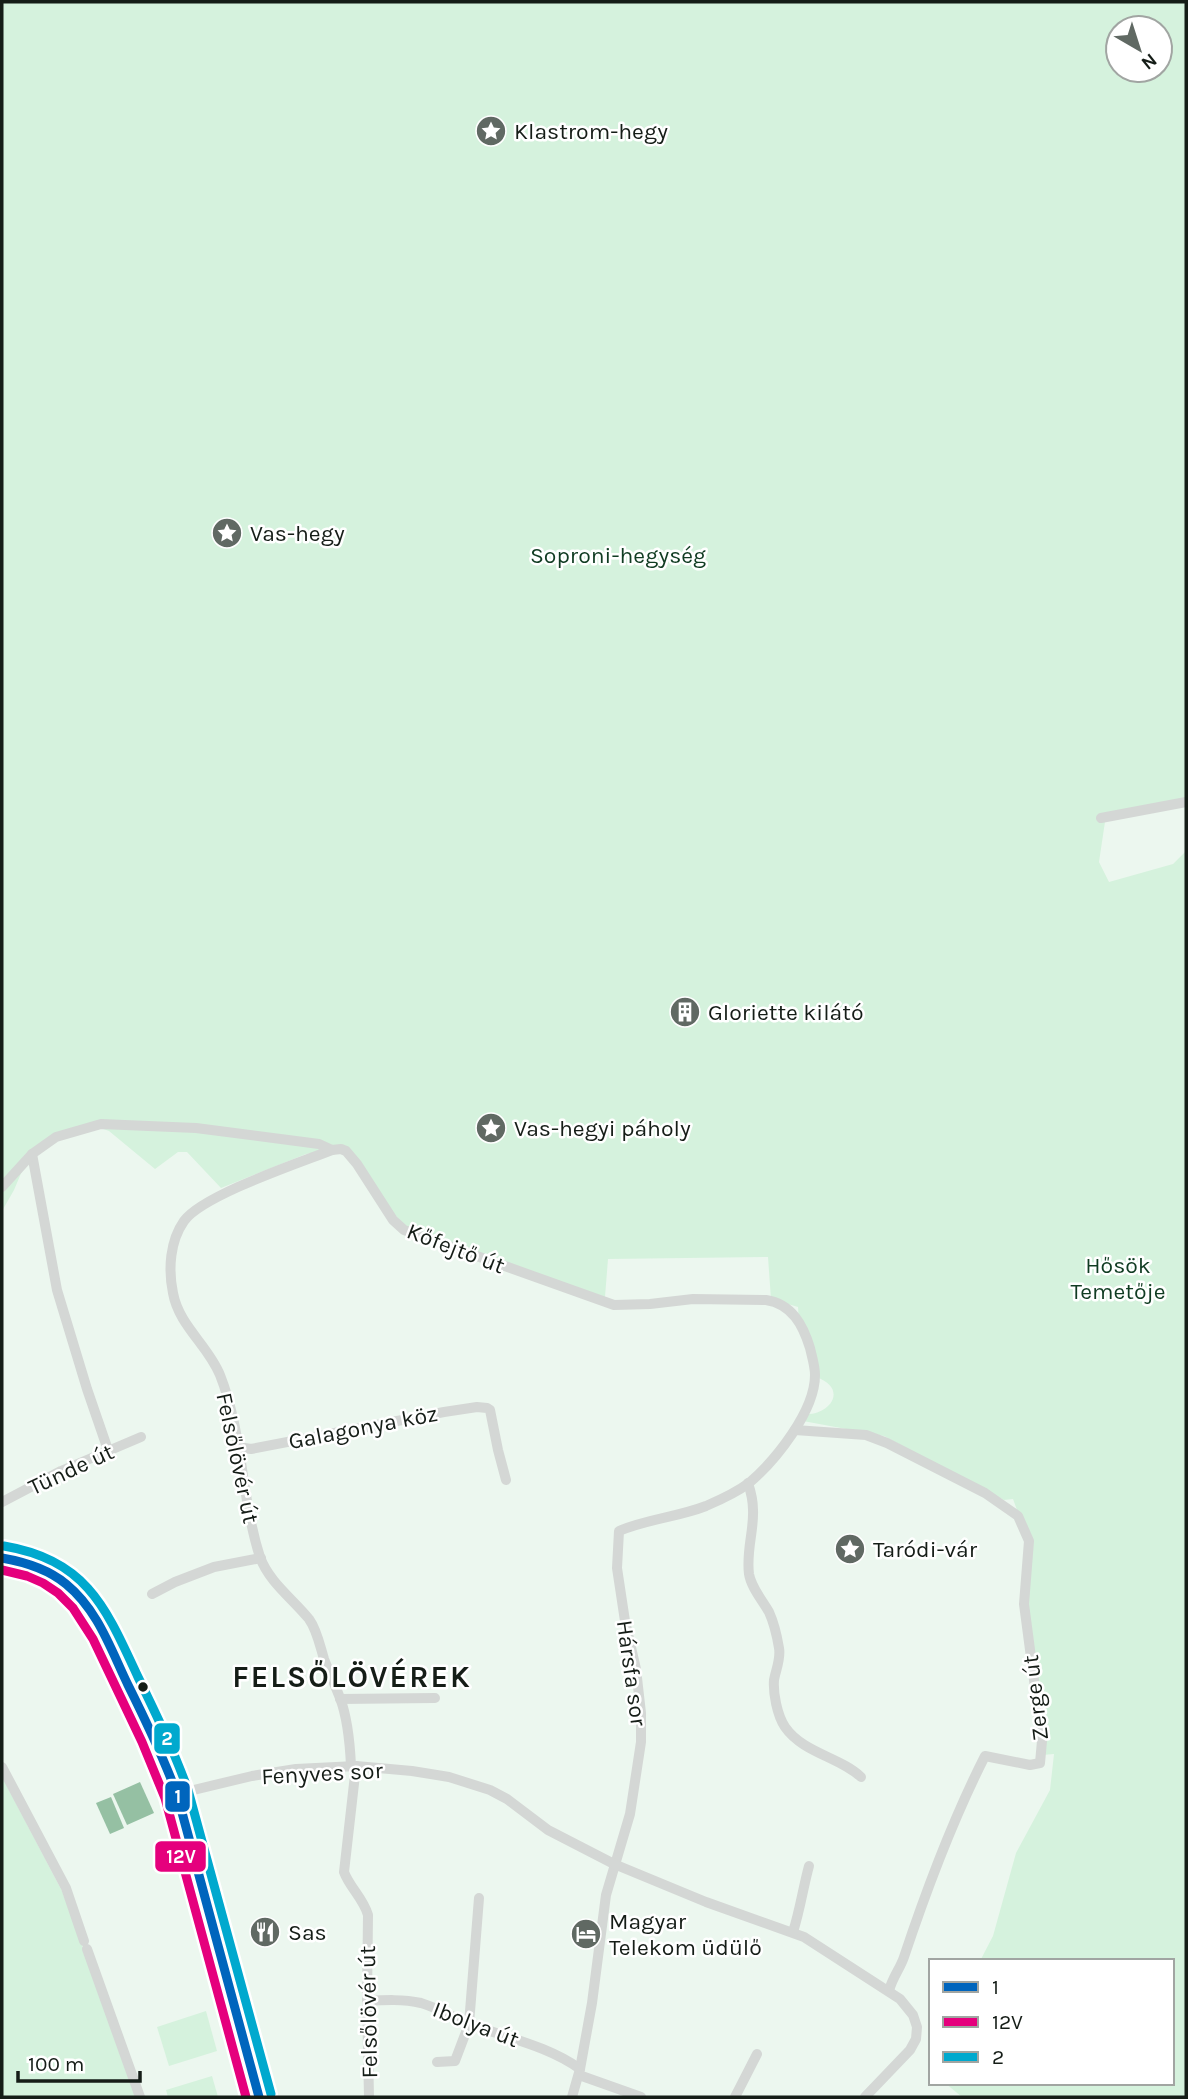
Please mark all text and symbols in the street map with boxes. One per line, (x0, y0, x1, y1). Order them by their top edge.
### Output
north arrow (1104, 14, 1174, 84)
text: N (1137, 49, 1161, 74)
place icon: Klastrom-hegy (474, 114, 508, 148)
place label: Klastrom-hegy (514, 118, 668, 145)
place icon: Vas-hegy (210, 516, 244, 550)
place label: Vas-hegy (250, 520, 345, 547)
park label: Soproni-hegység (530, 542, 706, 569)
building icon: Gloriette kilátó (668, 995, 702, 1029)
place label: Gloriette kilátó (708, 999, 864, 1026)
place icon: Vas-hegyi páholy (474, 1111, 508, 1145)
place label: Vas-hegyi páholy (514, 1115, 691, 1142)
street label: Kőfejtő út (403, 1217, 509, 1280)
park label: Hősök Temetője (1070, 1252, 1166, 1305)
street label: Felsőlövér út (210, 1390, 265, 1526)
street label: Galagonya köz (286, 1400, 440, 1455)
street label: Tünde út (24, 1438, 119, 1501)
place icon: Taródi-vár (833, 1532, 867, 1566)
place label: Taródi-vár (873, 1536, 978, 1563)
street label: Hársfa sor (611, 1618, 652, 1728)
street label: Zerge út (1017, 1653, 1054, 1742)
district label: FELSŐLÖVÉREK (232, 1657, 472, 1695)
unlabelled marker (136, 1680, 150, 1694)
line badge: 2 (153, 1722, 181, 1755)
text: 2 (161, 1728, 173, 1750)
street label: Fenyves sor (261, 1757, 384, 1790)
line badge: 1 (164, 1780, 191, 1813)
text: 1 (175, 1786, 181, 1808)
line badge: 12V (154, 1840, 207, 1873)
text: 12V (166, 1846, 196, 1868)
place label: Magyar Telekom üdülő (609, 1908, 762, 1961)
restaurant icon: Sas (248, 1915, 282, 1949)
hotel icon: Magyar Telekom üdülő (569, 1917, 603, 1951)
place label: Sas (288, 1919, 327, 1946)
street label: Felsőlövér út (354, 1945, 383, 2079)
legend (929, 1959, 1174, 2085)
text: 1 (992, 1975, 999, 1999)
street label: Ibolya út (429, 1996, 523, 2053)
text: 12V (992, 2010, 1023, 2034)
scale bar (18, 2039, 140, 2084)
text: 2 (992, 2045, 1004, 2069)
text: 100 m (28, 2052, 85, 2076)

